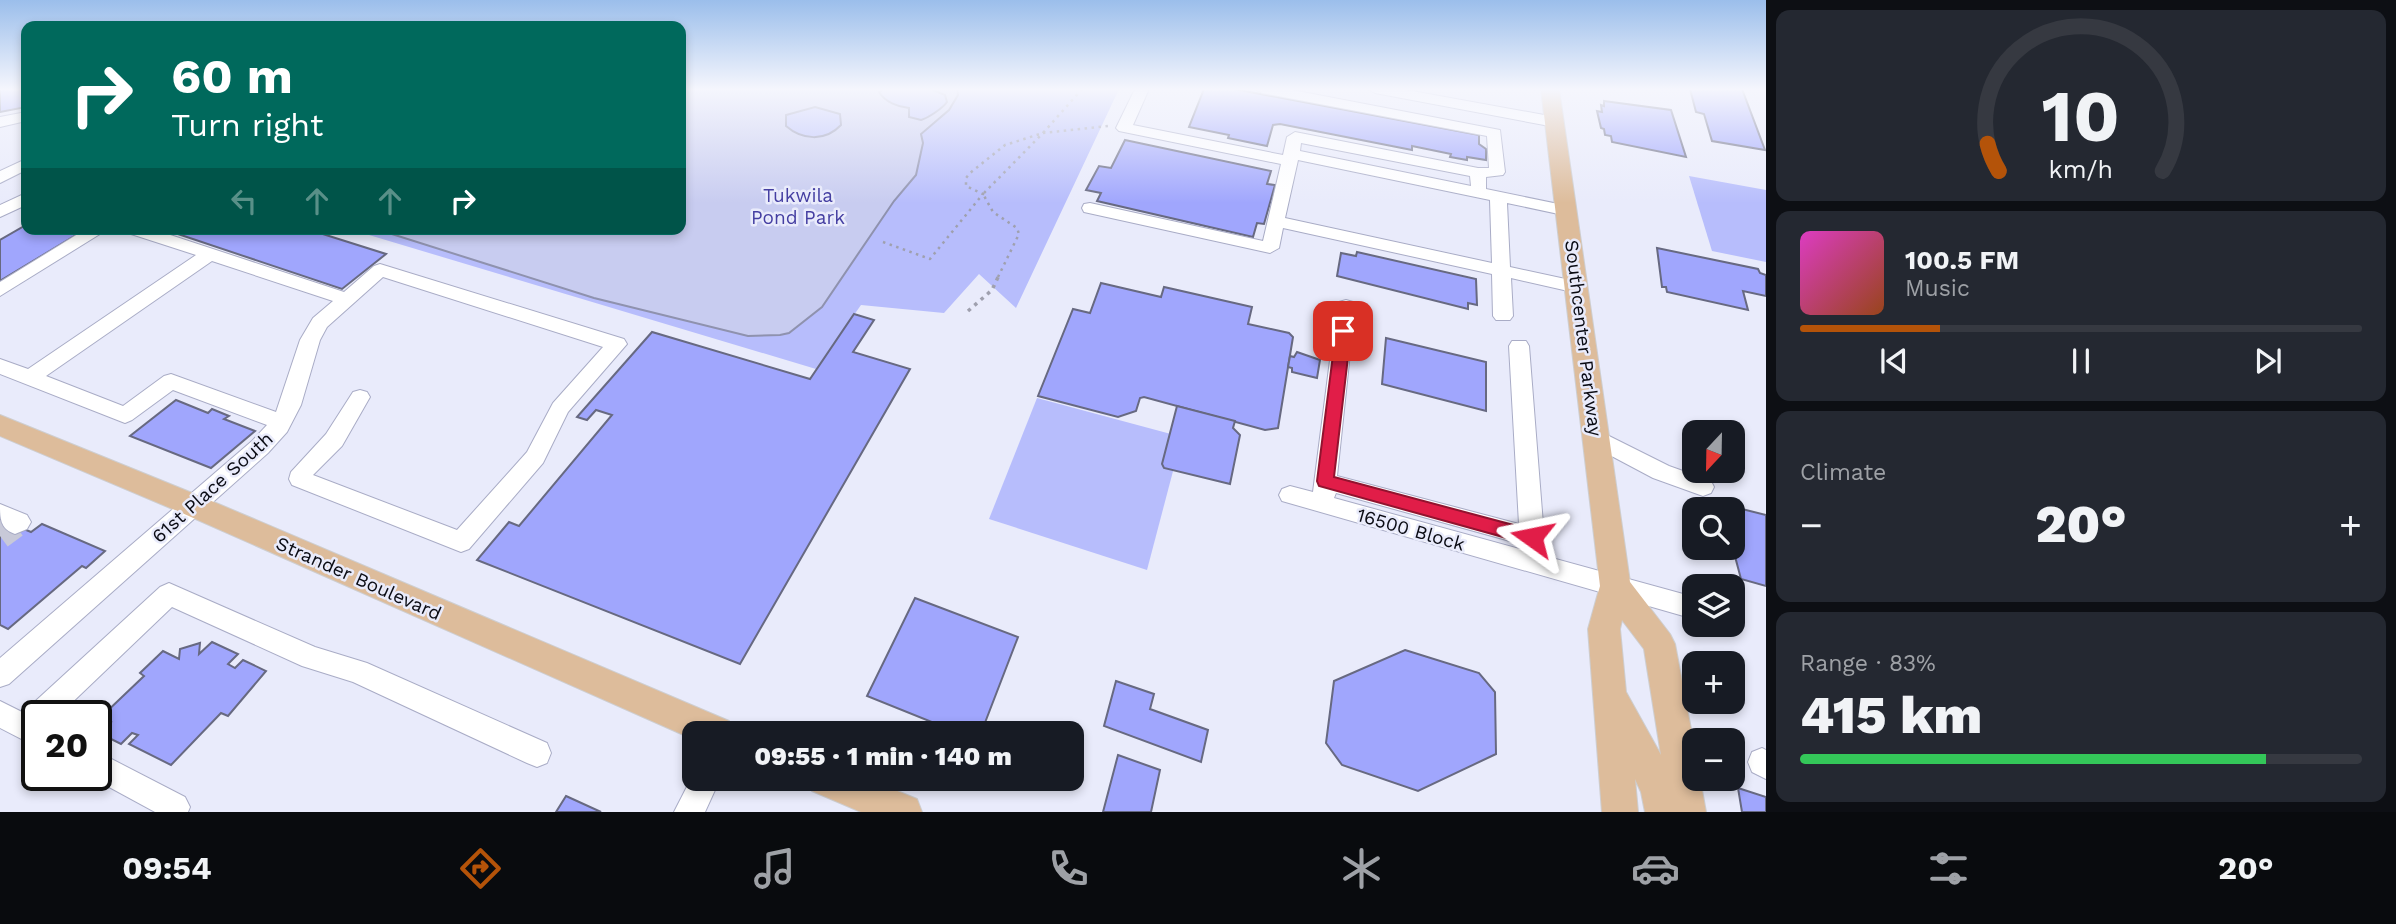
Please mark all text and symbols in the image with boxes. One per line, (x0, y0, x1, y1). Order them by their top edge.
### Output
text: 60 m (171, 47, 293, 105)
icon: right (56, 49, 147, 140)
text: 10 (2042, 74, 2120, 160)
text: Turn right (171, 106, 323, 144)
text: km/h (2049, 155, 2113, 184)
icon: left (225, 182, 263, 220)
icon: ahead (298, 182, 336, 220)
icon: ahead (371, 182, 409, 220)
icon: right (444, 182, 482, 220)
park label: Tukwila Pond Park (751, 184, 845, 229)
street label: Southcenter Parkway (1560, 239, 1607, 438)
text: 100.5 FM (1905, 245, 2019, 275)
text: Music (1905, 275, 1970, 302)
pin (1313, 301, 1373, 361)
icon: arrive (1324, 312, 1362, 350)
icon: previous (1875, 342, 1913, 380)
icon: pause (2062, 342, 2100, 380)
icon: next (2249, 342, 2287, 380)
north arrow (1682, 420, 1745, 483)
map controls (1682, 420, 1745, 791)
street label: 61st Place South (147, 427, 278, 548)
text: Climate (1800, 459, 1886, 486)
text: 20° (2035, 494, 2127, 555)
button: search (1682, 497, 1745, 560)
position arrow (1495, 500, 1569, 574)
street label: 16500 Block (1354, 503, 1468, 556)
text: − (1800, 503, 1823, 547)
text: + (2339, 503, 2362, 547)
street label: Strander Boulevard (273, 532, 445, 625)
button: layers (1682, 574, 1745, 637)
text: Range · 83% (1800, 650, 1936, 677)
button: + (1682, 651, 1745, 714)
text: 415 km (1800, 685, 1982, 746)
speed limit sign: 20 (21, 700, 112, 791)
button: − (1682, 728, 1745, 791)
text: 09:55 · 1 min · 140 m (754, 741, 1012, 771)
icon: directions (456, 844, 505, 893)
icon: music (750, 844, 799, 893)
icon: phone (1044, 844, 1093, 893)
icon: climate (1337, 844, 1386, 893)
icon: car (1631, 844, 1680, 893)
icon: filters (1924, 844, 1973, 893)
text: 09:54 (122, 849, 212, 887)
text: 20° (2218, 849, 2274, 887)

